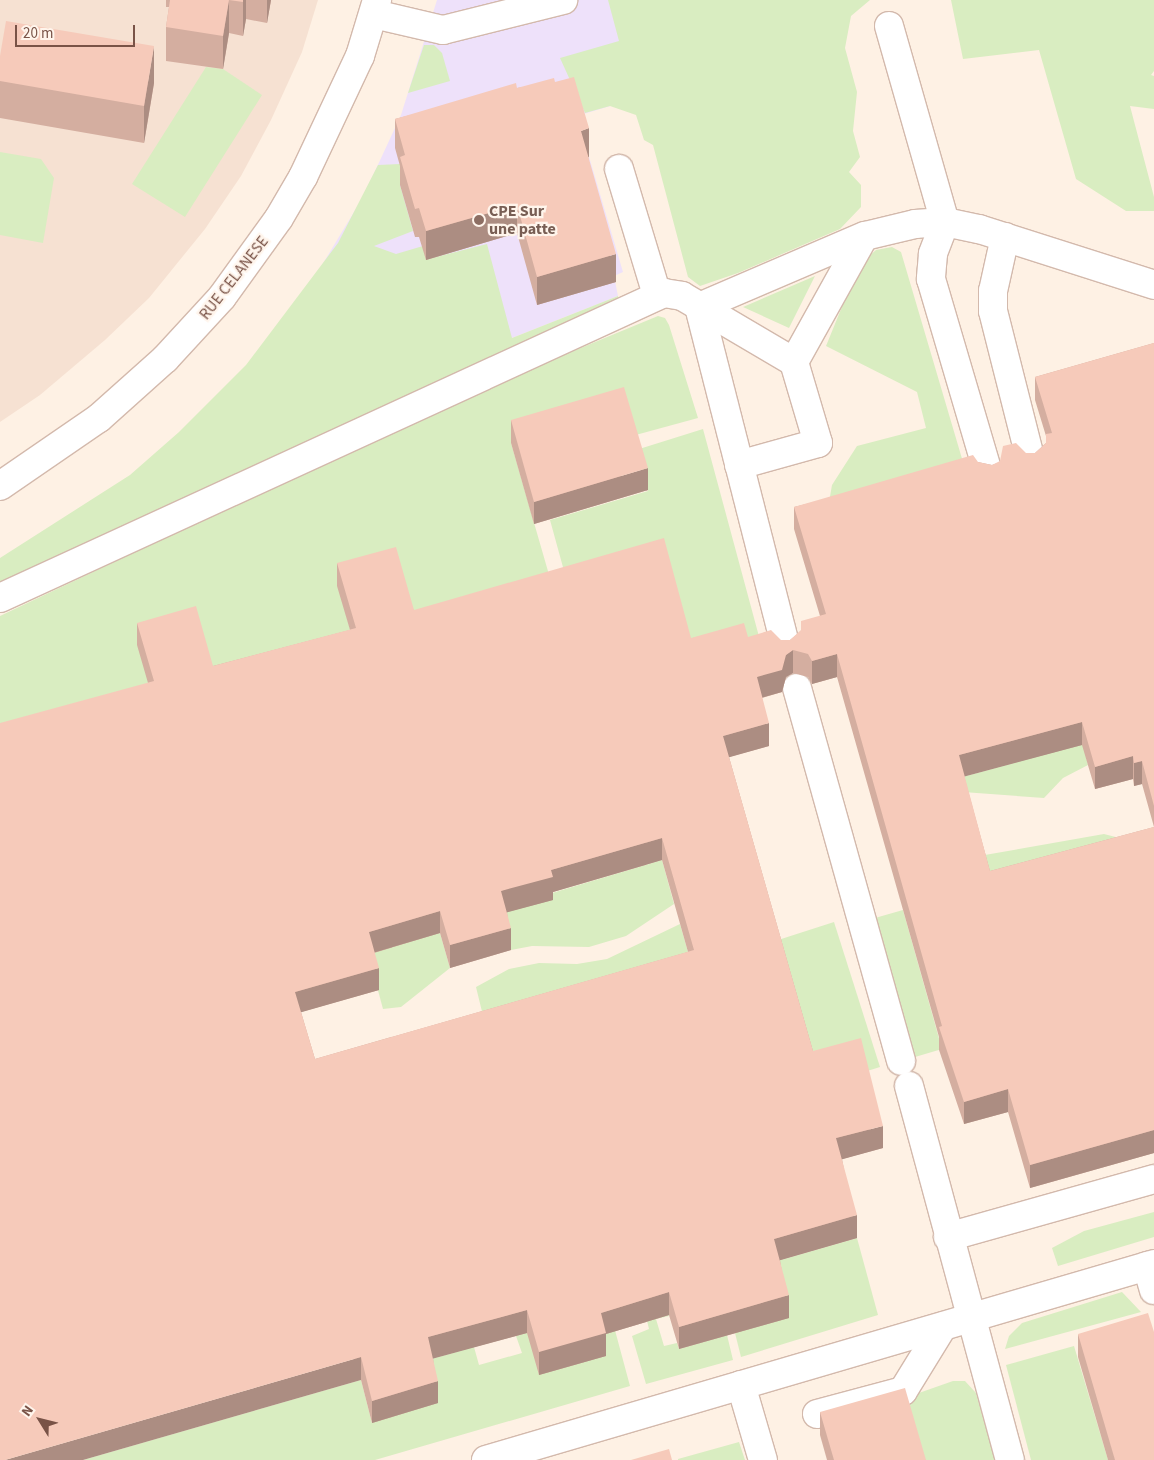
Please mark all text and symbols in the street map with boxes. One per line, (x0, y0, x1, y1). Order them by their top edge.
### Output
scale bar (18, 15, 138, 47)
text: 20 m (23, 23, 53, 44)
place label: CPE Sur une patte (489, 201, 556, 239)
marker: CPE Sur une patte (473, 214, 485, 226)
street label: RUE CELANESE (195, 232, 273, 324)
north arrow (15, 1395, 65, 1445)
text: N (17, 1402, 39, 1421)

